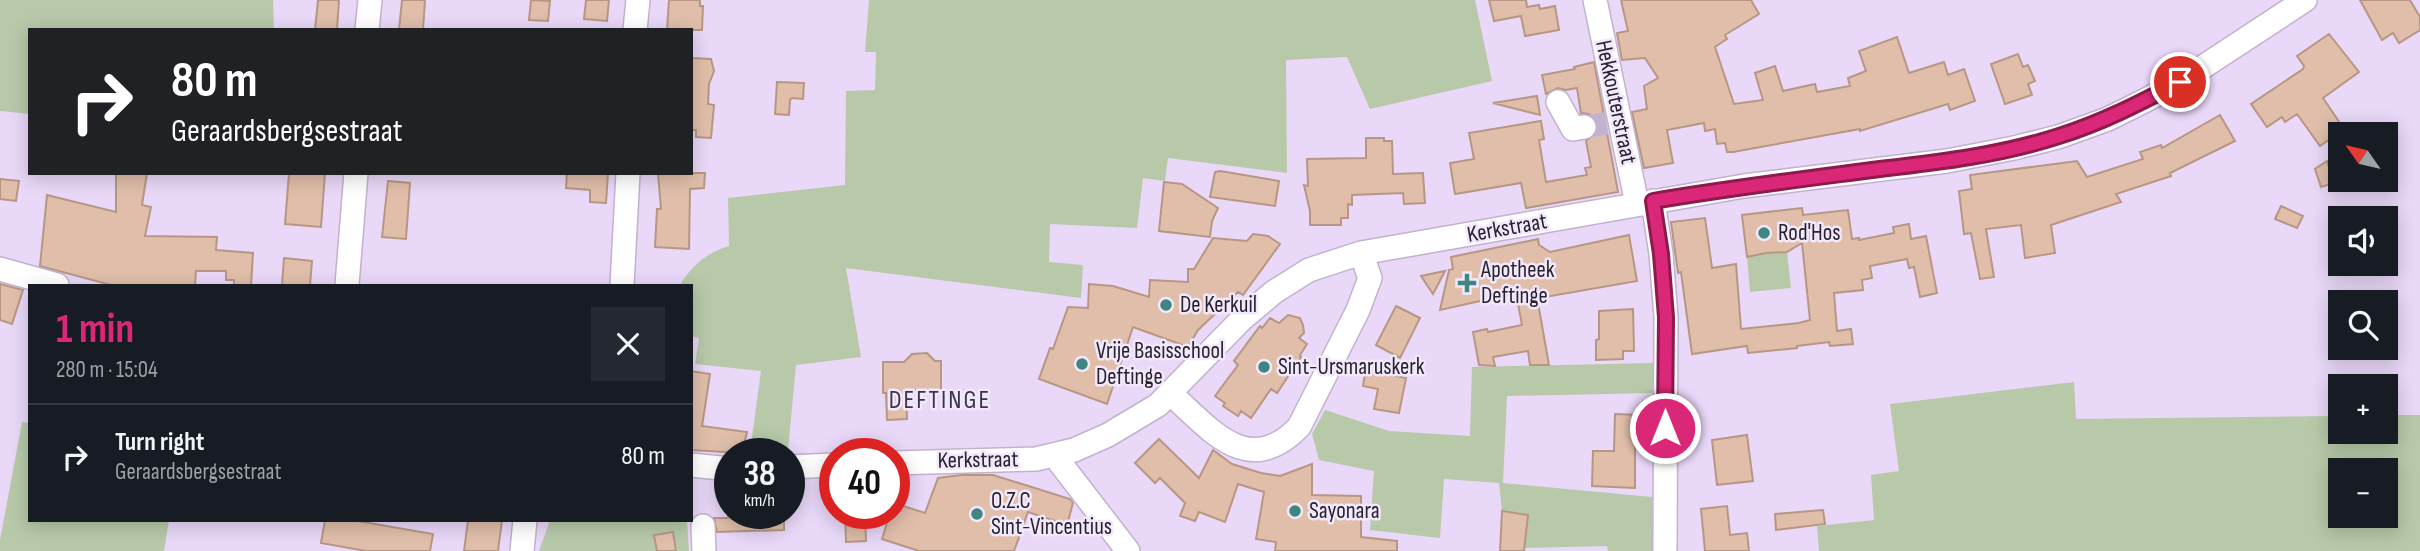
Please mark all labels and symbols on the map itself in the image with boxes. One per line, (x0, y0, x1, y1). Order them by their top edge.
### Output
street label: Hekkouterstraat (1589, 38, 1643, 166)
pin (2150, 52, 2210, 112)
north arrow (2328, 122, 2398, 192)
street label: Kerkstraat (1465, 207, 1549, 249)
place label: Rod'Hos (1778, 219, 1841, 247)
marker: Rod'Hos (1756, 225, 1772, 241)
place label: Apotheek Deftinge (1480, 256, 1555, 310)
marker: Apotheek Deftinge (1459, 275, 1475, 291)
place label: De Kerkuil (1180, 291, 1257, 319)
marker: De Kerkuil (1158, 297, 1174, 313)
place label: Vrije Basisschool Deftinge (1096, 337, 1224, 391)
place label: Sint-Ursmaruskerk (1278, 353, 1425, 381)
marker: Vrije Basisschool Deftinge (1074, 356, 1090, 372)
marker: Sint-Ursmaruskerk (1256, 359, 1272, 375)
district label: DEFTINGE (889, 385, 991, 416)
position arrow (1628, 391, 1702, 465)
speed limit sign: 40 (819, 438, 910, 529)
street label: Kerkstraat (937, 445, 1019, 475)
place label: O.Z.C Sint-Vincentius (991, 487, 1112, 541)
place label: Sayonara (1309, 497, 1380, 525)
marker: Sayonara (1287, 503, 1303, 519)
marker: O.Z.C Sint-Vincentius (969, 506, 985, 522)

